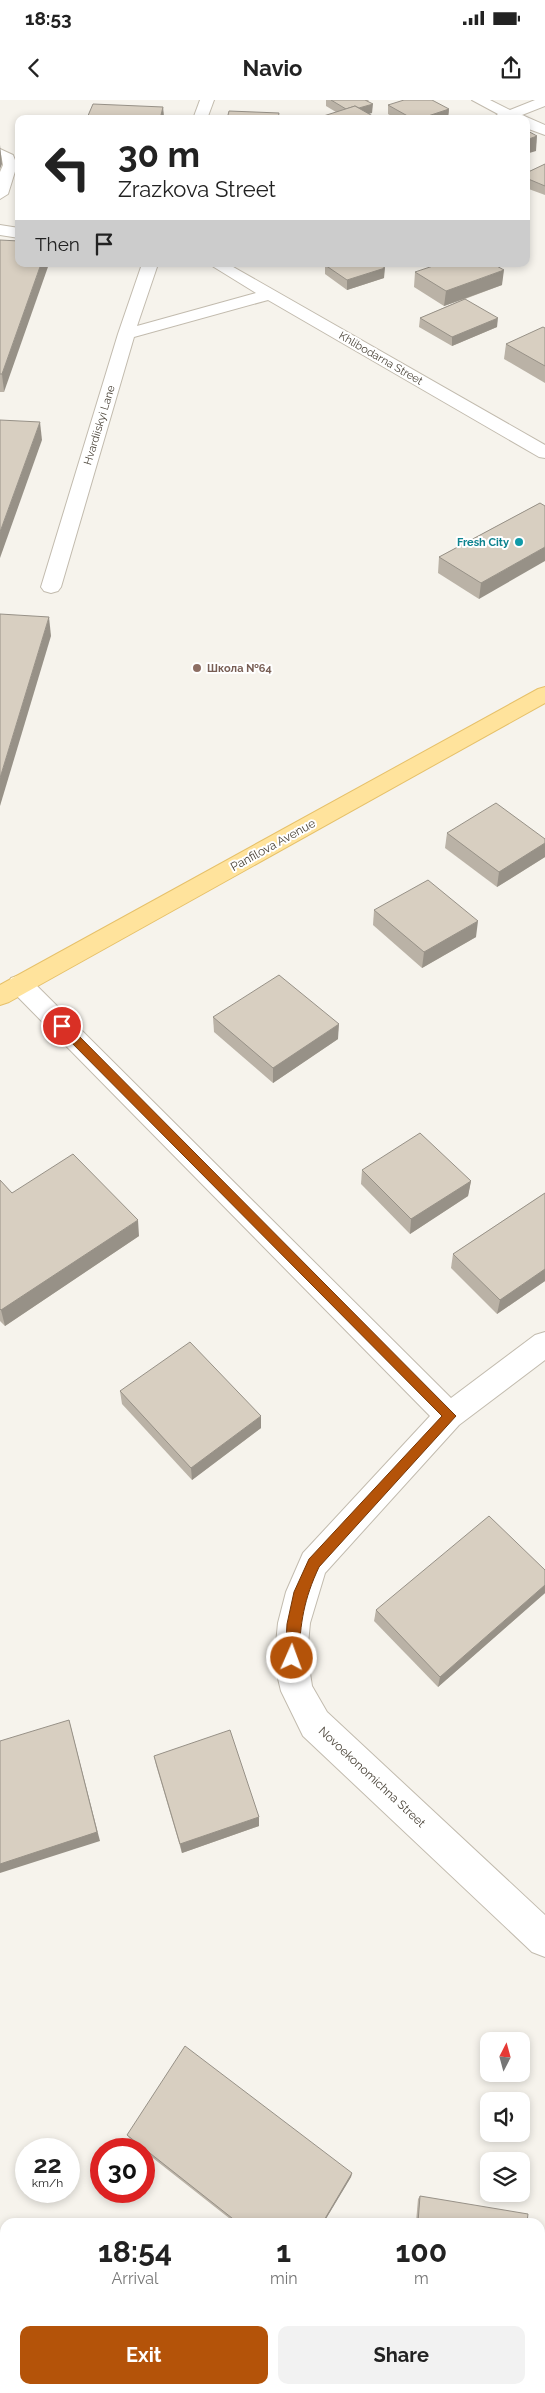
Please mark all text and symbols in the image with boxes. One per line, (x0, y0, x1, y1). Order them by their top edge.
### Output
text: 18:53 (25, 7, 72, 29)
icon: back (20, 54, 48, 82)
icon: share (497, 54, 525, 82)
text: Navio (243, 55, 302, 81)
text: 30 m (118, 134, 200, 175)
icon: left (35, 135, 100, 200)
text: Zrazkova Street (118, 176, 276, 202)
icon: arrive (90, 230, 118, 258)
text: Then (35, 233, 80, 255)
street label: Khlibodarna Street (337, 329, 425, 388)
street label: Hvardiiskyi Lane (81, 383, 118, 467)
place label: Fresh City (457, 536, 509, 549)
marker: Fresh City (513, 536, 525, 548)
marker: Школа №64 (191, 662, 203, 674)
place label: Школа №64 (207, 662, 272, 675)
street label: Panfilova Avenue (228, 816, 318, 874)
pin (41, 1005, 83, 1047)
icon: arrive (48, 1012, 76, 1040)
position arrow (265, 1631, 317, 1683)
street label: Novoekonomichna Street (316, 1724, 428, 1830)
north arrow (480, 2032, 530, 2082)
map controls (480, 2032, 530, 2202)
button: sound (480, 2092, 530, 2142)
speed limit sign: 30 (90, 2138, 155, 2203)
text: 22 (33, 2149, 62, 2179)
button: layers (480, 2152, 530, 2202)
text: km/h (32, 2176, 63, 2190)
text: 18:54 (98, 2234, 172, 2269)
text: 1 (276, 2234, 291, 2269)
text: 100 (395, 2234, 447, 2269)
text: Arrival (112, 2269, 158, 2288)
text: min (270, 2269, 297, 2288)
text: m (414, 2269, 429, 2288)
button: Exit (20, 2326, 268, 2384)
button: Share (278, 2326, 525, 2384)

